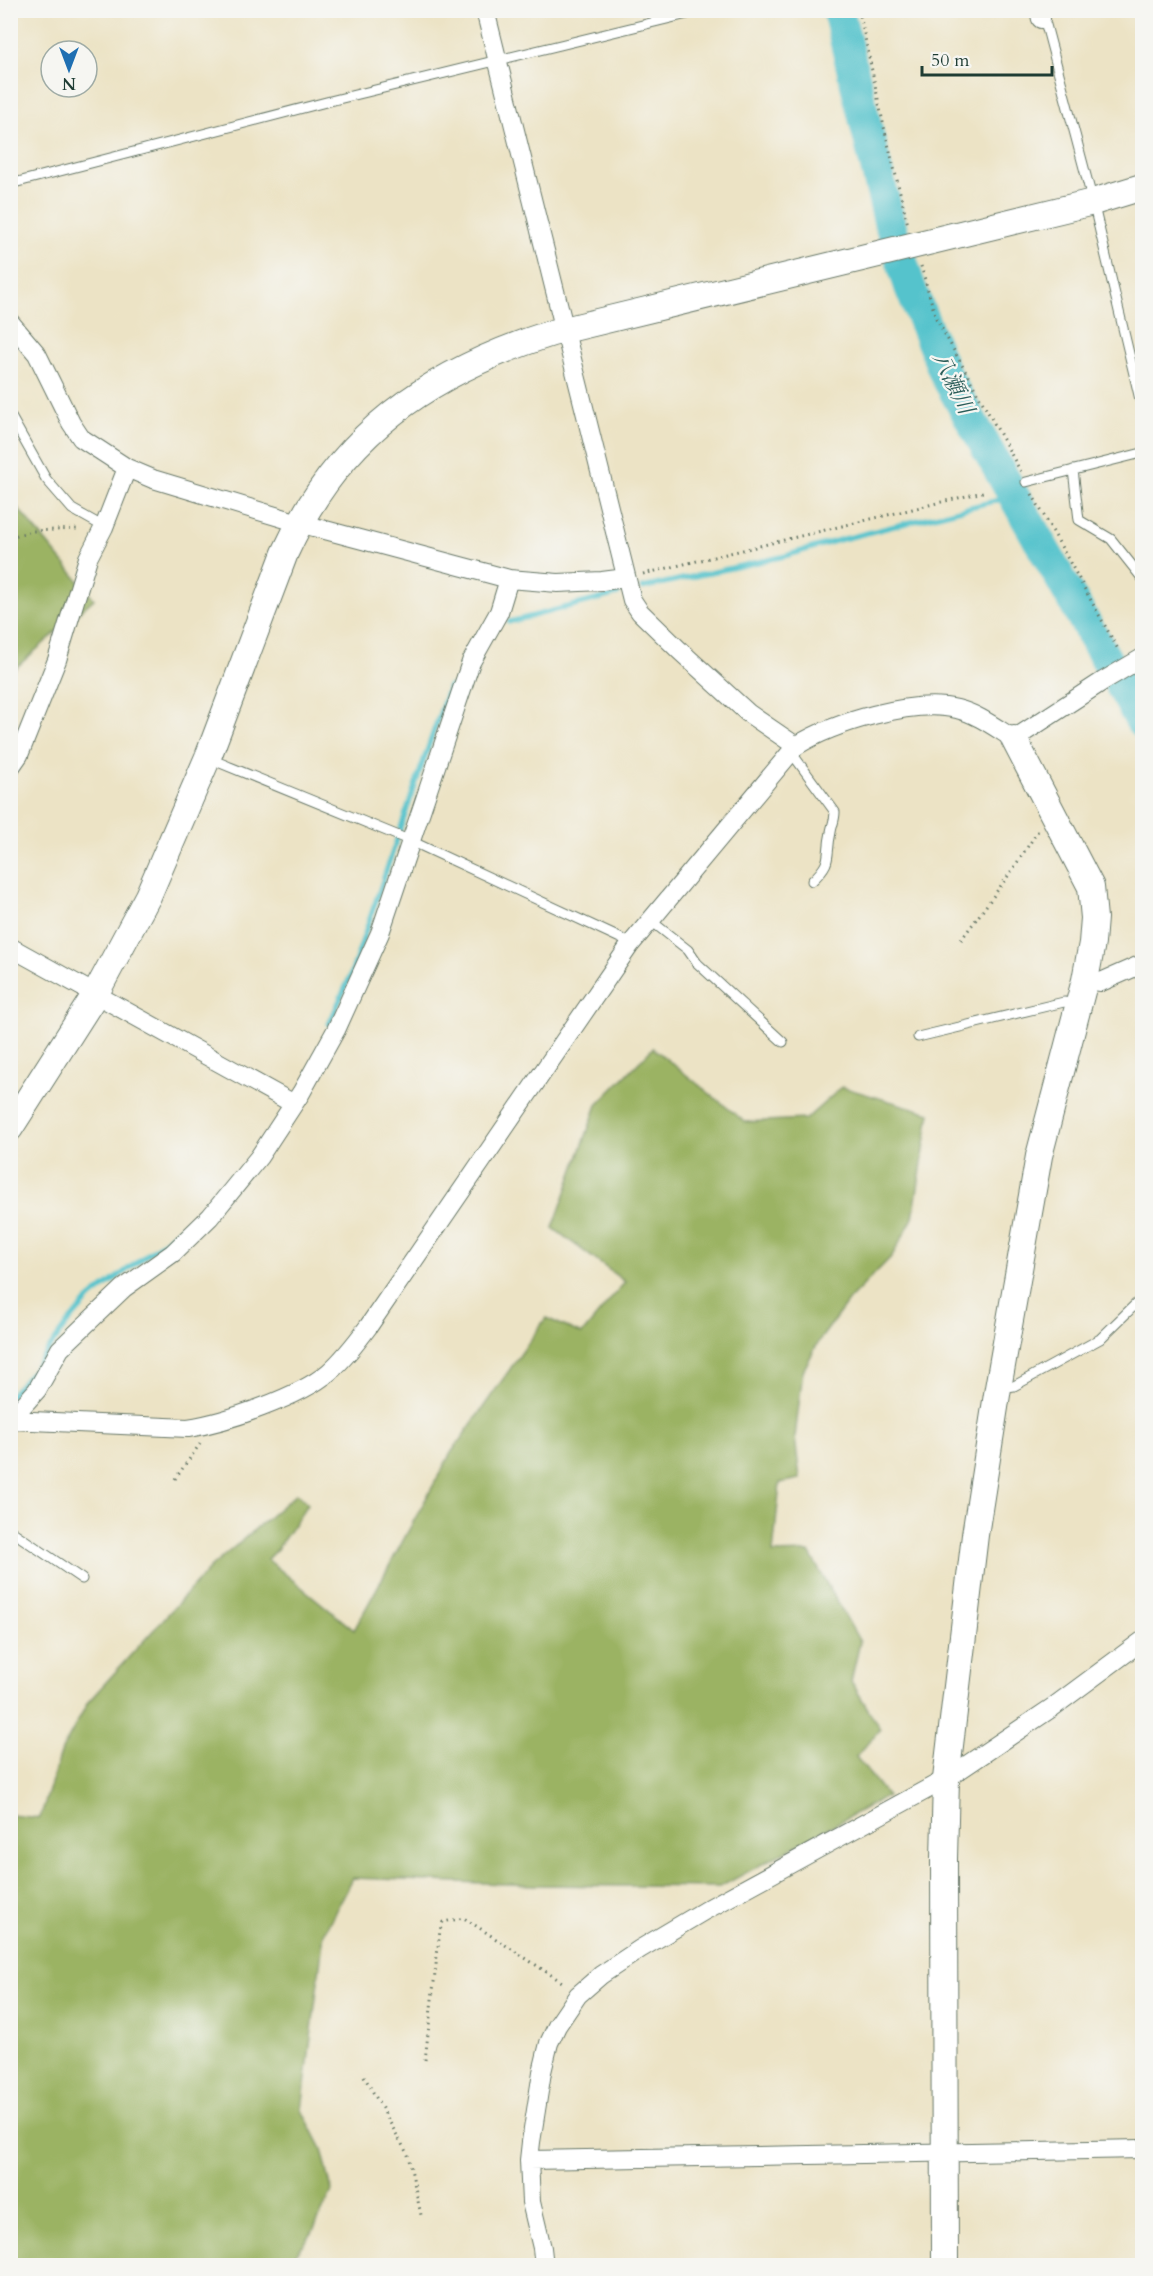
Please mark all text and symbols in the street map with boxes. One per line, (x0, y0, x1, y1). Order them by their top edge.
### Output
north arrow (39, 39, 99, 99)
scale bar (922, 39, 1052, 77)
text: 50 m (931, 48, 970, 73)
text: N (62, 72, 76, 94)
water label: 八瀬川 (925, 347, 982, 421)

